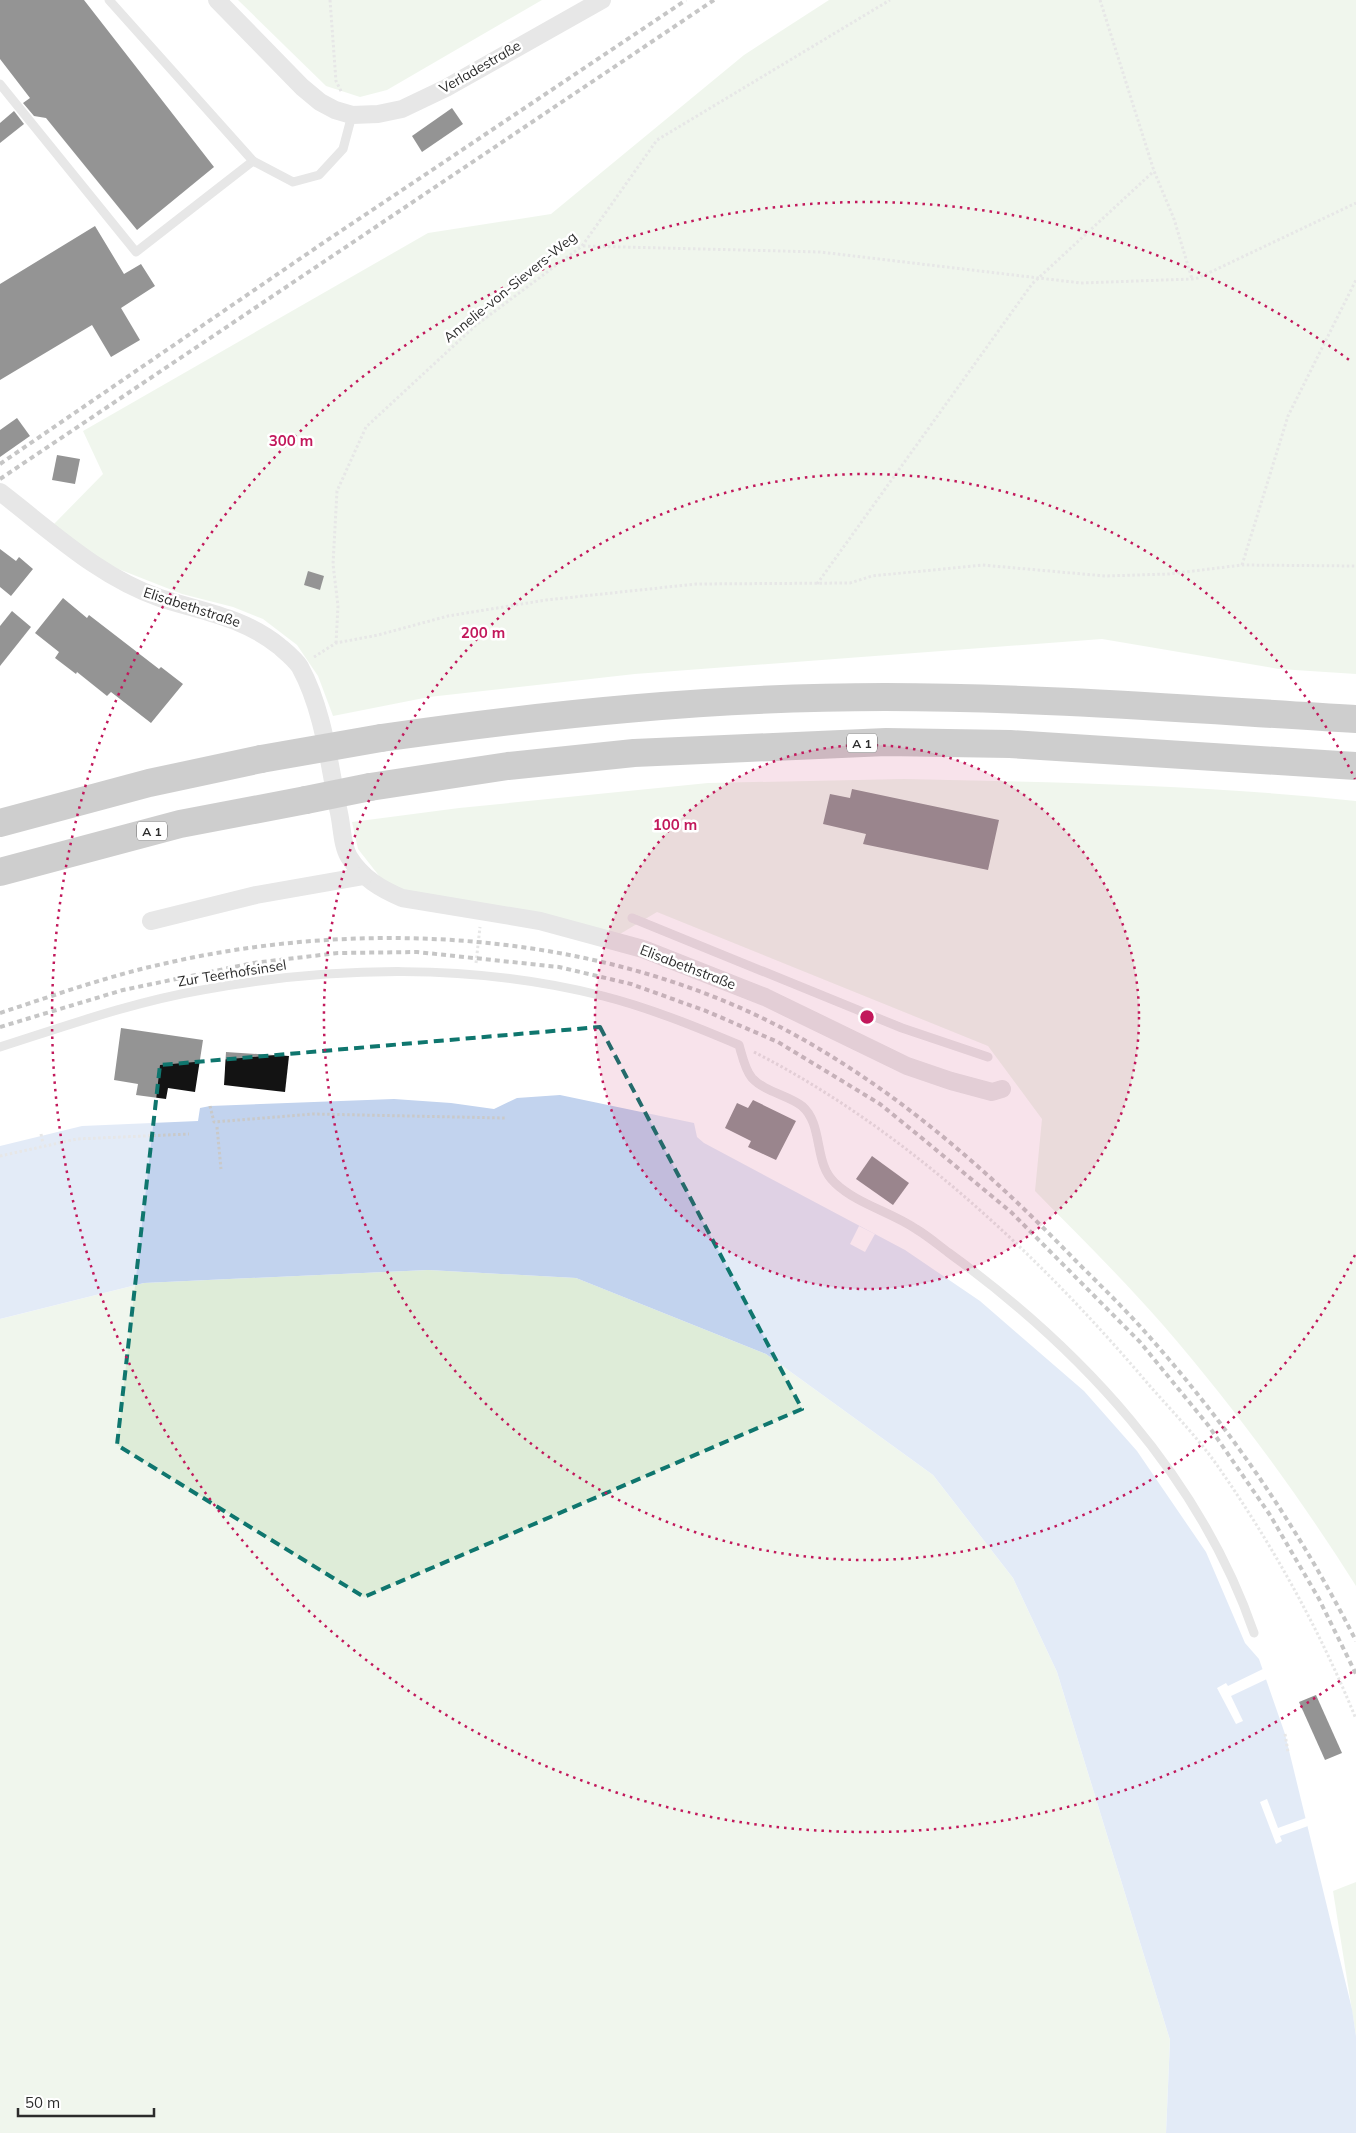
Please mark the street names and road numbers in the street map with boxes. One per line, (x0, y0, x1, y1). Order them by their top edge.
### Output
street label: Verladestraße (436, 36, 524, 98)
street label: Annelie-von-Sievers-Weg (440, 228, 580, 346)
street label: Elisabethstraße (141, 583, 243, 631)
road number: A 1 (847, 734, 877, 752)
road number: A 1 (137, 821, 167, 840)
street label: Elisabethstraße (638, 940, 738, 994)
street label: Zur Teerhofsinsel (176, 956, 288, 990)

